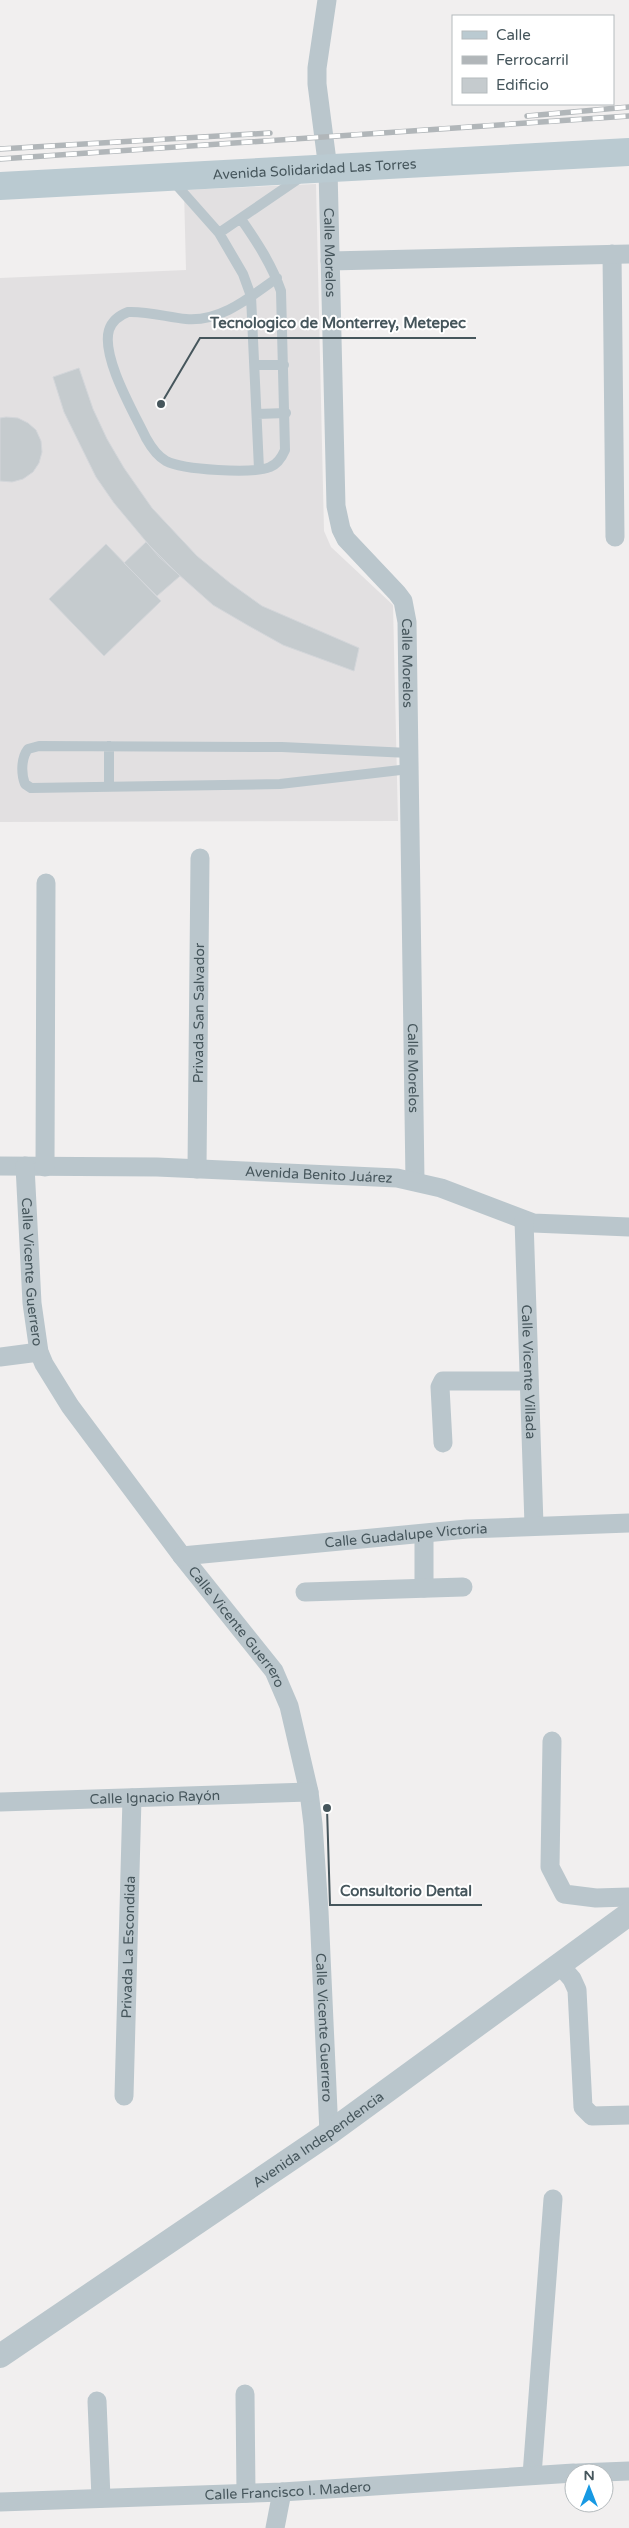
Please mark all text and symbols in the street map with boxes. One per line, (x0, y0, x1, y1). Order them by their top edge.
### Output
legend (452, 15, 614, 105)
text: Calle (496, 26, 531, 44)
text: Ferrocarril (496, 51, 569, 69)
text: Edificio (496, 76, 549, 94)
street label: Avenida Solidaridad Las Torres (212, 155, 417, 183)
street label: Calle Morelos (320, 207, 339, 298)
callout: Tecnologico de Monterrey, Metepec (200, 308, 476, 338)
text: Tecnologico de Monterrey, Metepec (209, 314, 466, 333)
street label: Calle Morelos (398, 618, 416, 708)
street label: Privada San Salvador (190, 942, 208, 1083)
street label: Calle Morelos (404, 1023, 422, 1113)
street label: Avenida Benito Juárez (245, 1163, 393, 1187)
street label: Calle Vicente Guerrero (18, 1197, 46, 1347)
street label: Calle Vicente Villada (518, 1304, 539, 1439)
street label: Calle Guadalupe Victoria (324, 1520, 488, 1551)
street label: Calle Vicente Guerrero (184, 1563, 288, 1690)
street label: Calle Ignacio Rayón (89, 1787, 220, 1808)
callout: Consultorio Dental (330, 1875, 482, 1905)
street label: Privada La Escondida (118, 1876, 139, 2018)
text: Consultorio Dental (340, 1882, 472, 1900)
street label: Calle Vicente Guerrero (312, 1953, 336, 2102)
street label: Avenida Independencia (250, 2088, 387, 2191)
north arrow (564, 2463, 614, 2513)
text: N (583, 2467, 595, 2484)
street label: Calle Francisco I. Madero (204, 2478, 371, 2504)

